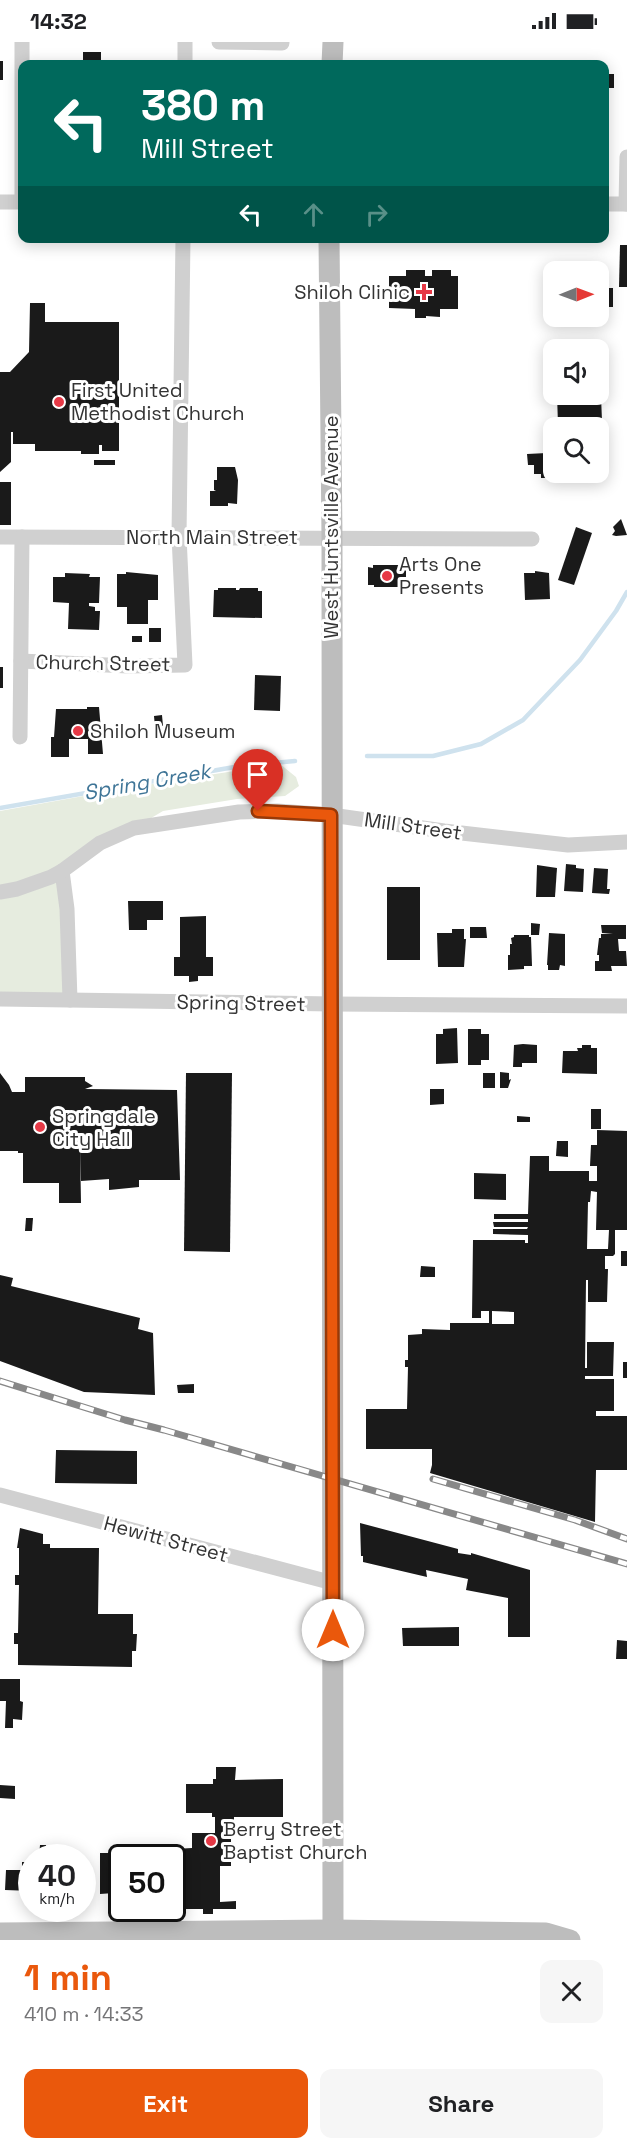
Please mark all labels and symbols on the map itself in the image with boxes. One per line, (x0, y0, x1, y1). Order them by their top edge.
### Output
north arrow (543, 261, 609, 327)
place label: Shiloh Clinic (294, 279, 410, 305)
marker: Shiloh Clinic (415, 283, 433, 301)
place label: First United Methodist Church (71, 377, 245, 426)
marker: First United Methodist Church (52, 395, 66, 409)
street label: West Huntsville Avenue (318, 415, 344, 639)
street label: North Main Street (126, 524, 298, 550)
place label: Arts One Presents (399, 551, 484, 600)
marker: Arts One Presents (380, 569, 394, 583)
street label: Church Street (35, 649, 171, 677)
place label: Shiloh Museum (90, 718, 235, 744)
marker: Shiloh Museum (71, 724, 85, 738)
pin (232, 749, 283, 811)
water label: Spring Creek (81, 757, 215, 806)
street label: Mill Street (363, 806, 463, 846)
street label: Spring Street (176, 989, 306, 1017)
place label: Springdale City Hall (52, 1103, 156, 1152)
marker: Springdale City Hall (33, 1120, 47, 1134)
street label: Hewitt Street (101, 1510, 231, 1568)
position arrow (301, 1598, 365, 1662)
place label: Berry Street Baptist Church (223, 1816, 368, 1865)
marker: Berry Street Baptist Church (204, 1834, 218, 1848)
speed limit sign: 50 (108, 1844, 186, 1922)

